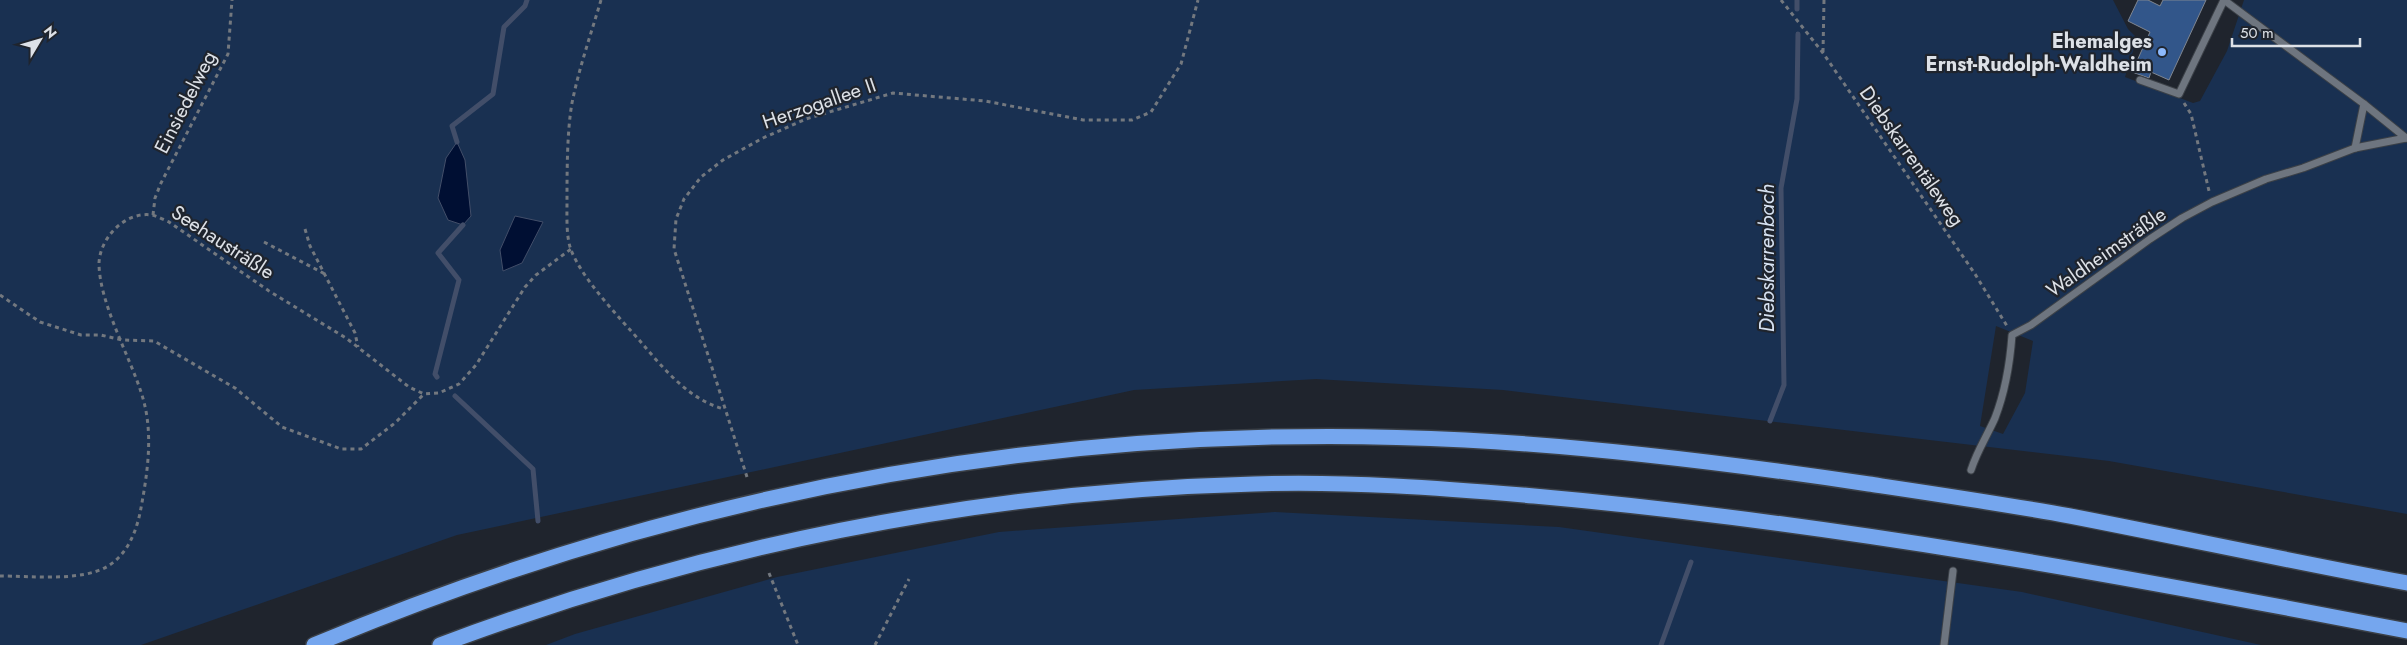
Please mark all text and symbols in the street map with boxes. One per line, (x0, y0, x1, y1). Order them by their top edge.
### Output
north arrow (15, 15, 65, 65)
scale bar (2232, 15, 2360, 47)
text: N (39, 21, 62, 43)
text: 50 m (2240, 22, 2274, 44)
place label: Ehemalges Ernst-Rudolph-Waldheim (1926, 27, 2152, 79)
street label: Einsiedelweg (147, 46, 224, 159)
marker: Ehemalges Ernst-Rudolph-Waldheim (2156, 46, 2168, 58)
street label: Herzogallee II (758, 70, 880, 136)
street label: Diebskarrentäleweg (1852, 80, 1971, 232)
water label: Diebskarrenbach (1752, 184, 1782, 332)
street label: Seehausträßle (165, 198, 280, 287)
street label: Waldheimsträßle (2040, 200, 2172, 305)

